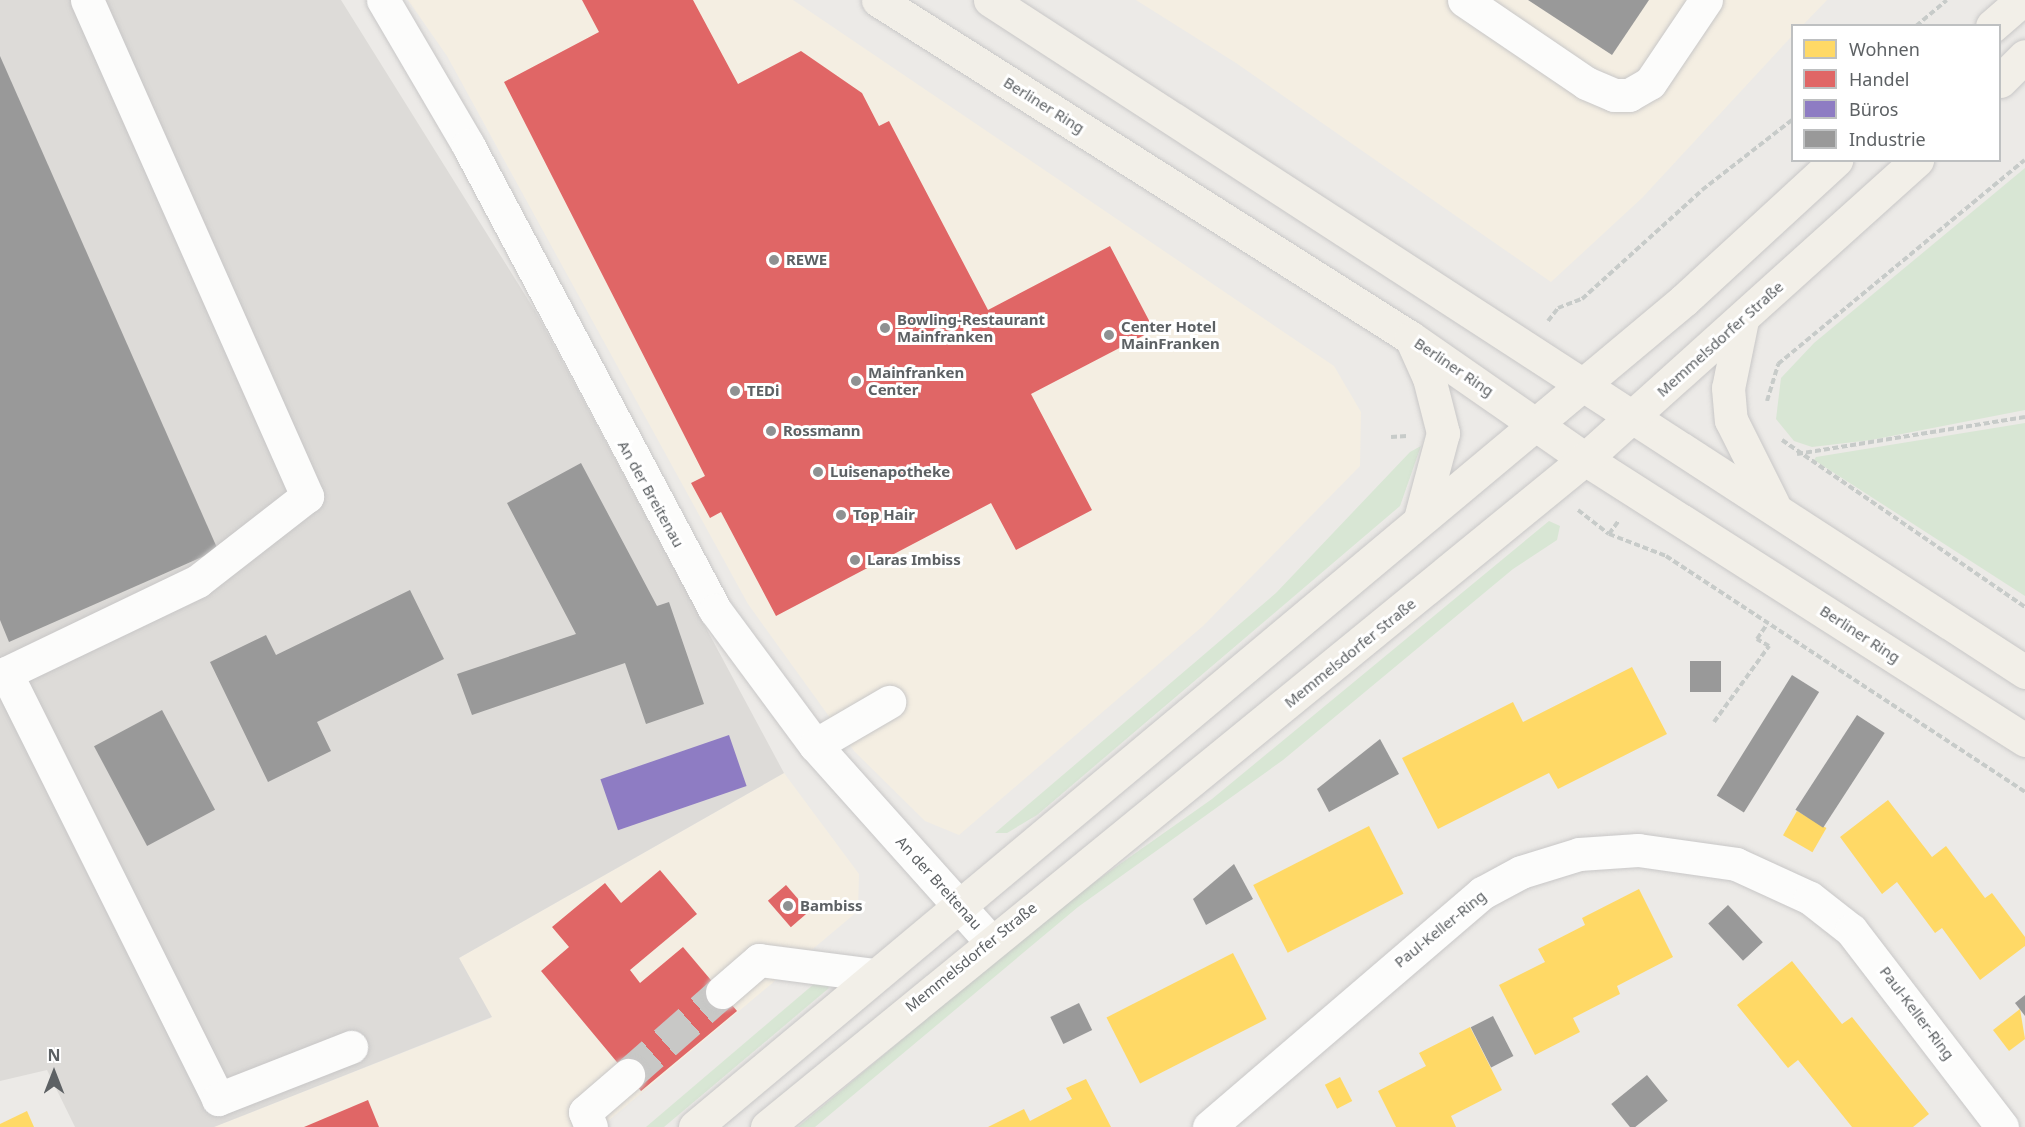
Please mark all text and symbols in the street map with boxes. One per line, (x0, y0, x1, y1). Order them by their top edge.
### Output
legend (1791, 24, 2001, 162)
text: Wohnen (1849, 37, 1920, 61)
text: Handel (1849, 67, 1909, 91)
street label: Berliner Ring (1000, 73, 1088, 137)
text: Büros (1849, 97, 1898, 121)
text: Industrie (1849, 127, 1926, 151)
place label: REWE (786, 251, 827, 269)
marker: REWE (767, 253, 781, 267)
street label: Memmelsdorfer Straße (1653, 278, 1787, 400)
place label: Bowling-Restaurant Mainfranken (897, 310, 1045, 345)
place label: Center Hotel MainFranken (1121, 317, 1220, 352)
marker: Bowling-Restaurant Mainfranken (878, 321, 892, 335)
marker: Center Hotel MainFranken (1102, 328, 1116, 342)
street label: Berliner Ring (1411, 334, 1497, 400)
place label: Mainfranken Center (868, 363, 964, 398)
marker: Mainfranken Center (849, 374, 863, 388)
place label: TEDi (747, 382, 780, 400)
marker: TEDi (728, 384, 742, 398)
place label: Rossmann (783, 422, 860, 440)
marker: Rossmann (764, 424, 778, 438)
street label: An der Breitenau (614, 437, 688, 551)
place label: Luisenapotheke (830, 463, 950, 481)
marker: Luisenapotheke (811, 465, 825, 479)
place label: Top Hair (853, 506, 915, 524)
marker: Top Hair (834, 508, 848, 522)
place label: Laras Imbiss (867, 551, 961, 569)
marker: Laras Imbiss (848, 553, 862, 567)
street label: Memmelsdorfer Straße (1281, 594, 1419, 712)
street label: Berliner Ring (1817, 601, 1903, 667)
street label: An der Breitenau (892, 833, 986, 933)
street label: Paul-Keller-Ring (1391, 887, 1489, 971)
place label: Bambiss (800, 897, 863, 915)
street label: Memmelsdorfer Straße (902, 898, 1040, 1016)
marker: Bambiss (781, 899, 795, 913)
street label: Paul-Keller-Ring (1876, 963, 1958, 1063)
north arrow (24, 1043, 84, 1103)
text: N (47, 1044, 61, 1066)

